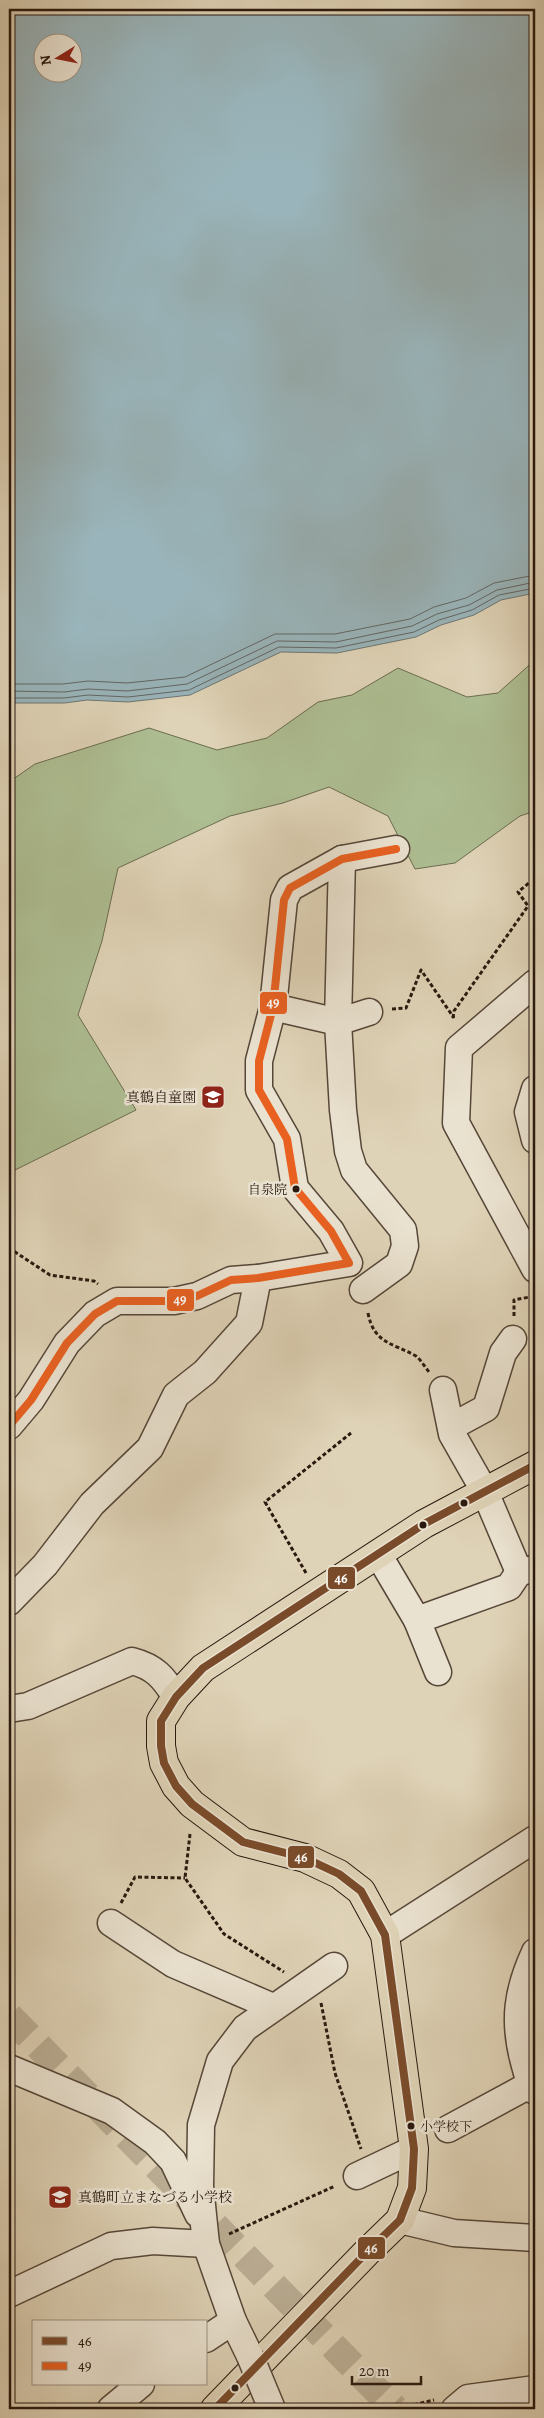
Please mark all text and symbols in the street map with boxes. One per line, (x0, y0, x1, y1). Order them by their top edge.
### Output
north arrow (32, 32, 82, 82)
text: N (35, 53, 56, 67)
line badge: 49 (259, 991, 288, 1015)
text: 49 (266, 993, 280, 1012)
school or university icon: 真鶴自童園 (200, 1084, 226, 1110)
place label: 真鶴自童園 (126, 1088, 196, 1107)
place label: 自泉院 (248, 1181, 287, 1198)
marker: 自泉院 (291, 1184, 301, 1194)
line badge: 49 (166, 1288, 195, 1312)
text: 49 (173, 1290, 187, 1309)
unlabelled marker (459, 1498, 469, 1508)
unlabelled marker (418, 1520, 428, 1530)
line badge: 46 (327, 1566, 356, 1590)
text: 46 (334, 1569, 348, 1588)
line badge: 46 (287, 1845, 315, 1869)
text: 46 (294, 1848, 308, 1867)
place label: 小学校下 (420, 2118, 472, 2135)
marker: 小学校下 (406, 2121, 416, 2131)
school or university icon: 真鶴町立まなづる小学校 (47, 2184, 73, 2210)
place label: 真鶴町立まなづる小学校 (78, 2188, 232, 2207)
line badge: 46 (357, 2236, 386, 2260)
text: 46 (364, 2239, 378, 2258)
legend (32, 2320, 208, 2386)
text: 46 (78, 2331, 92, 2351)
scale bar (352, 2353, 420, 2385)
text: 49 (78, 2355, 92, 2375)
text: 20 m (359, 2361, 390, 2381)
unlabelled marker (230, 2383, 240, 2393)

